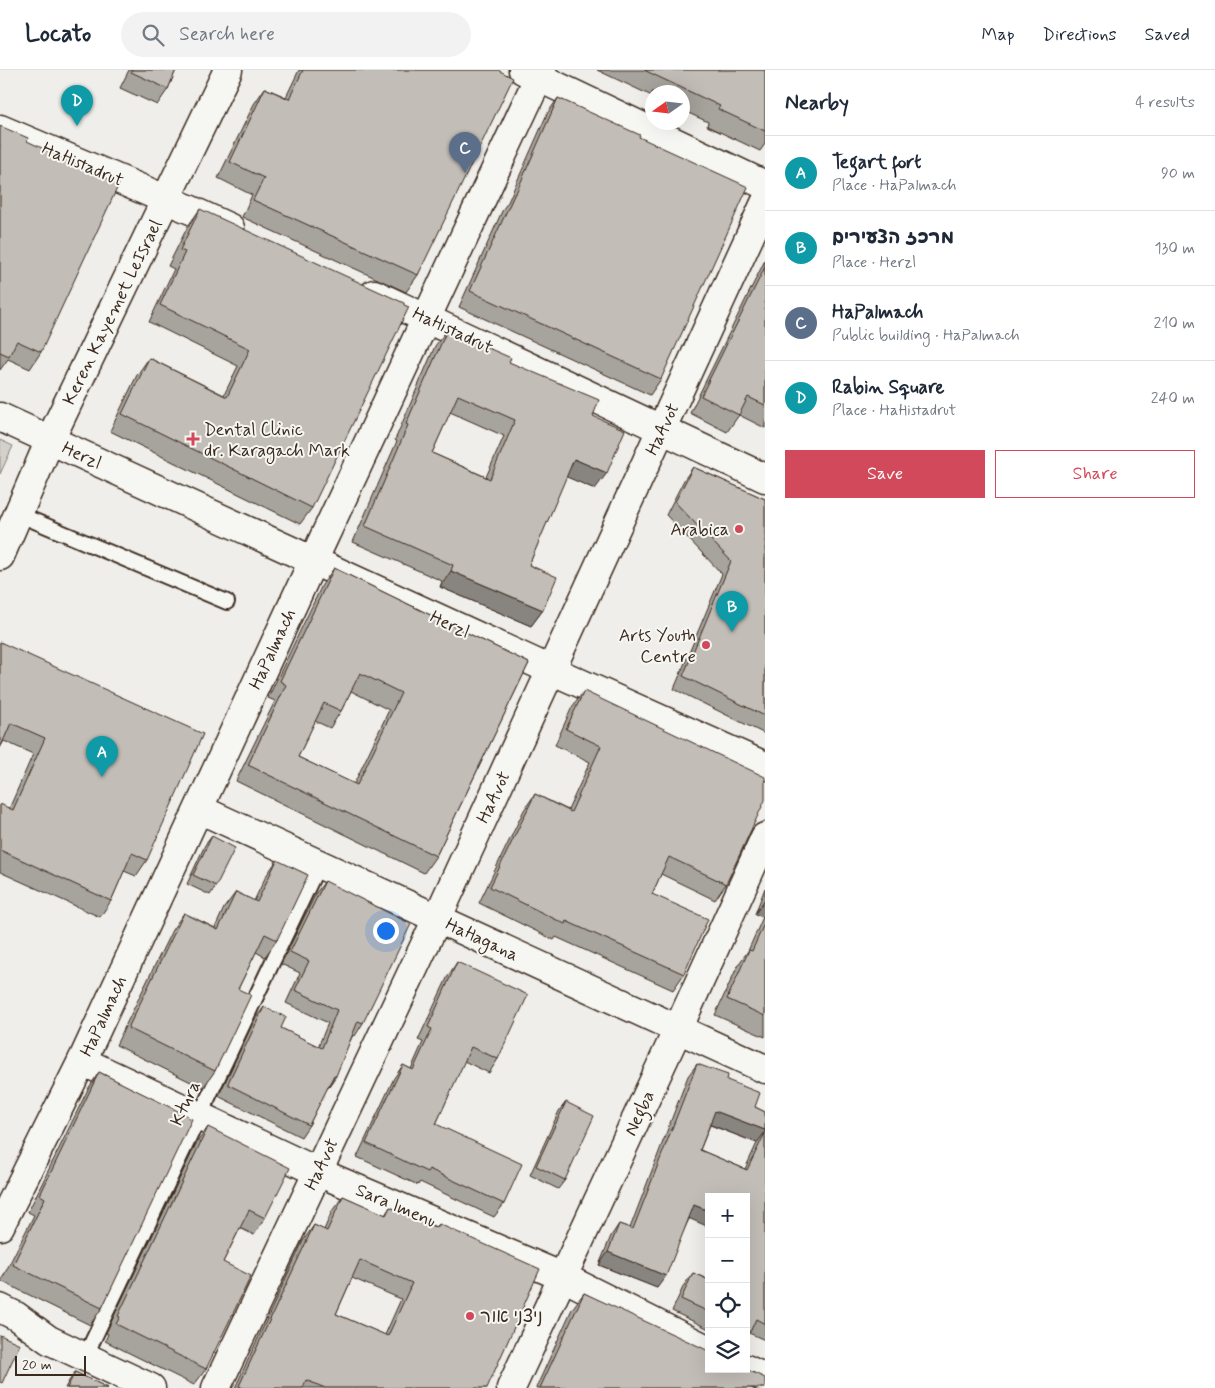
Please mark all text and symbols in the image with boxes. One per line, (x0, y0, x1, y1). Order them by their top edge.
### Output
search box (121, 12, 471, 57)
text: Locato (25, 19, 91, 50)
icon: search (139, 21, 167, 49)
text: Search here (179, 22, 275, 47)
text: Map (982, 23, 1015, 47)
text: Directions (1043, 23, 1117, 47)
text: Saved (1145, 23, 1190, 47)
pin: D (61, 85, 93, 126)
north arrow (645, 85, 690, 130)
text: Nearby (785, 89, 849, 117)
text: 4 results (1135, 92, 1195, 113)
pin: C (449, 132, 481, 173)
street label: HaHistadrut (38, 137, 127, 193)
text: Tegart fort (832, 150, 921, 175)
text: A (796, 163, 806, 184)
text: 90 m (1161, 163, 1195, 184)
text: Place · HaPalmach (832, 175, 956, 196)
street label: Keren Kayemet LeIsrael (58, 216, 168, 409)
text: מרכז הצעירים (832, 225, 954, 250)
text: B (796, 238, 806, 259)
text: 130 m (1154, 238, 1195, 259)
text: Place · Herzl (832, 252, 916, 273)
text: HaPalmach (832, 300, 923, 325)
street label: HaHistadrut (408, 302, 497, 360)
text: C (795, 313, 807, 334)
text: 210 m (1154, 313, 1195, 334)
text: Public building · HaPalmach (832, 325, 1020, 346)
text: Rabin Square (832, 375, 944, 400)
text: D (795, 388, 807, 409)
text: 240 m (1151, 388, 1195, 409)
street label: HaAvot (640, 399, 685, 460)
text: Place · HaHistadrut (832, 400, 956, 421)
place label: Dental Clinic dr. Karagach Mark (204, 418, 350, 464)
marker: Dental Clinic dr. Karagach Mark (186, 432, 200, 446)
street label: Herzl (58, 436, 105, 476)
button: Save (785, 450, 985, 498)
button: Share (995, 450, 1195, 498)
place label: Arabica (670, 518, 729, 542)
marker: Arabica (733, 523, 745, 535)
pin: B (716, 591, 748, 632)
street label: HaPalmach (244, 605, 302, 694)
street label: Herzl (426, 605, 473, 645)
place label: Arts Youth Centre (619, 624, 696, 669)
marker: Arts Youth Centre (700, 639, 712, 651)
pin: A (86, 736, 118, 777)
street label: HaAvot (471, 767, 516, 828)
street label: HaHagana (441, 913, 522, 968)
your location (373, 918, 399, 944)
street label: HaPalmach (75, 972, 133, 1061)
street label: Ktura (165, 1077, 207, 1130)
street label: Negba (619, 1087, 663, 1141)
street label: HaAvot (299, 1134, 344, 1195)
street label: Sara Imenu (352, 1178, 439, 1234)
map controls (705, 1193, 750, 1373)
button: + (705, 1193, 750, 1238)
button: − (705, 1238, 750, 1283)
button: locate (705, 1283, 750, 1328)
place label: ניצני אור (480, 1305, 543, 1329)
marker: ניצני אור (464, 1310, 476, 1322)
button: layers (705, 1328, 750, 1373)
scale bar (15, 1353, 86, 1376)
text: 20 m (22, 1356, 52, 1374)

